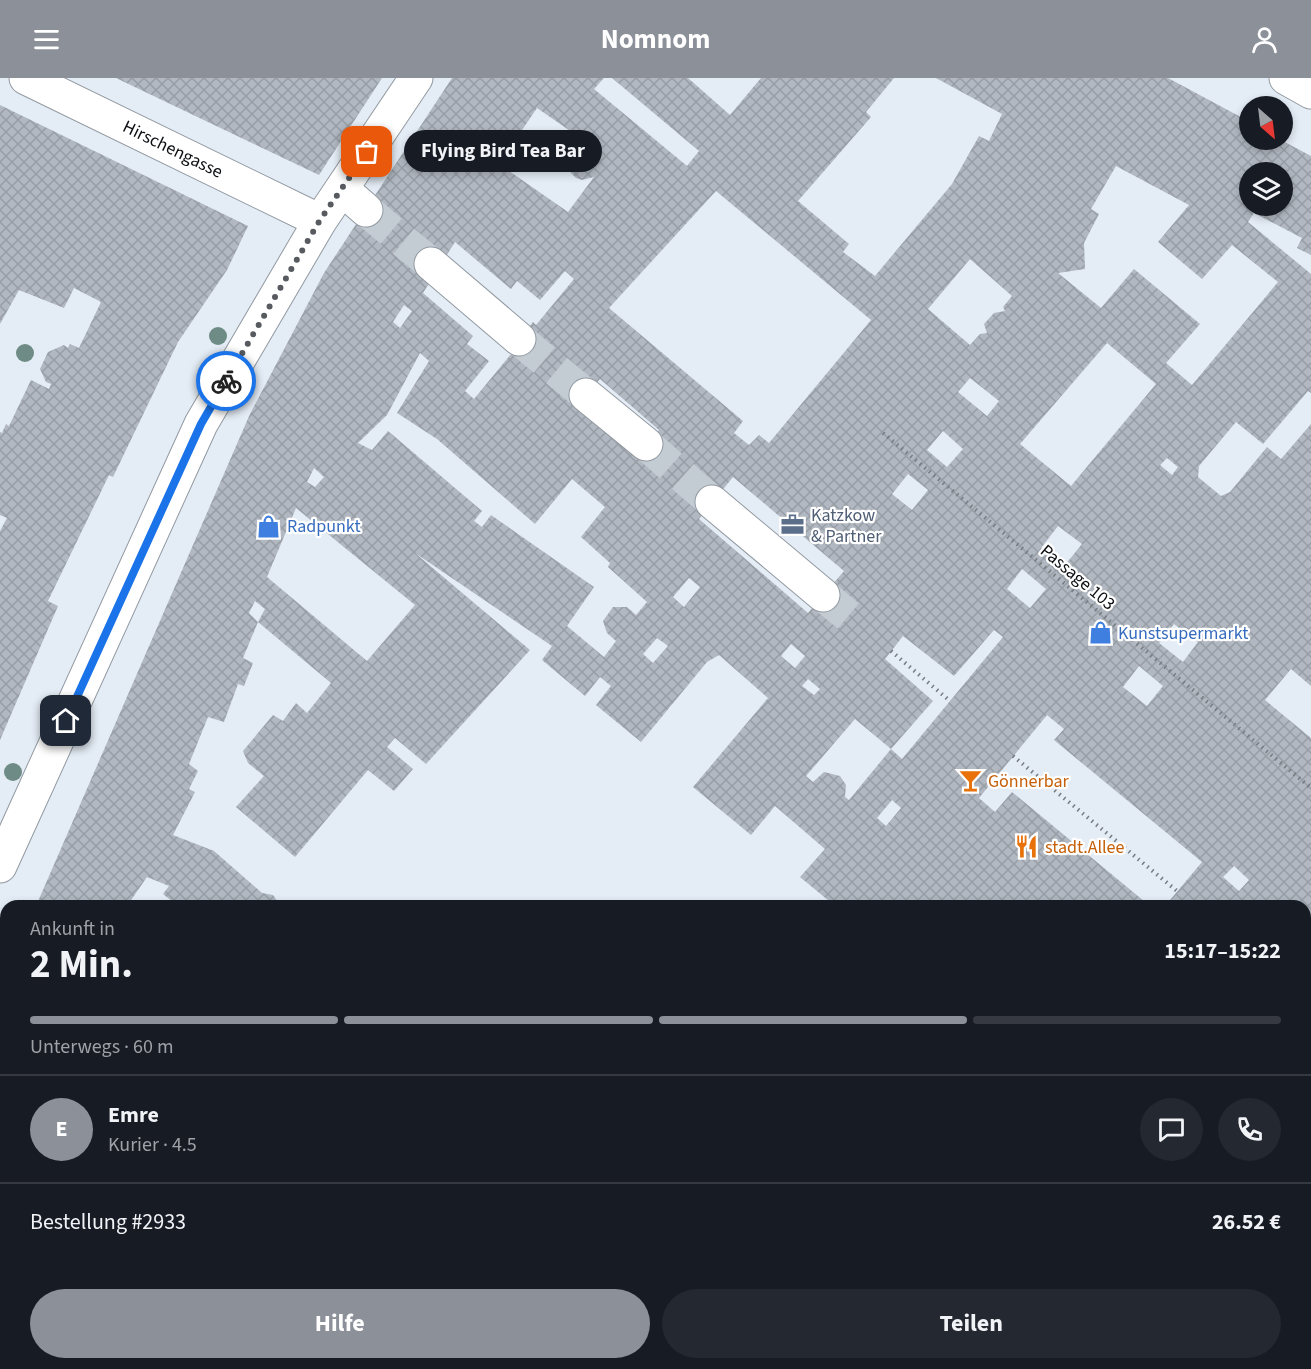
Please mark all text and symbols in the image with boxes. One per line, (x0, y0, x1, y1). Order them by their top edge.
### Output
text: Nomnom (601, 20, 710, 59)
icon: menu (30, 23, 63, 56)
icon: person (1248, 23, 1281, 56)
north arrow (1239, 96, 1293, 150)
map controls (1239, 96, 1293, 216)
street label: Hirschengasse (119, 114, 227, 185)
pin (341, 126, 392, 177)
callout: Flying Bird Tea Bar (403, 131, 601, 173)
icon: bag (350, 135, 383, 168)
text: Flying Bird Tea Bar (421, 137, 585, 165)
button: layers (1239, 162, 1293, 216)
courier (196, 351, 256, 411)
icon: bike (210, 365, 243, 398)
place label: Katzkow & Partner (811, 503, 882, 549)
office icon: Katzkow & Partner (780, 512, 806, 538)
shop icon: Radpunkt (256, 513, 282, 539)
place label: Radpunkt (287, 514, 360, 539)
street label: Passage 103 (1035, 539, 1121, 616)
shop icon: Kunstsupermarkt (1087, 620, 1113, 646)
place label: Kunstsupermarkt (1118, 621, 1248, 646)
pin (40, 695, 91, 746)
icon: home (49, 704, 82, 737)
bar icon: Gönnerbar (957, 768, 983, 794)
place label: Gönnerbar (988, 769, 1070, 794)
restaurant icon: stadt.Allee (1014, 834, 1040, 860)
place label: stadt.Allee (1045, 835, 1125, 860)
text: Ankunft in (30, 915, 115, 943)
text: 15:17–15:22 (1164, 935, 1281, 967)
text: 2 Min. (30, 937, 133, 993)
text: Unterwegs · 60 m (30, 1033, 174, 1061)
button: chat (1140, 1098, 1203, 1161)
button: phone (1218, 1098, 1281, 1161)
text: Emre (108, 1099, 159, 1131)
text: E (55, 1113, 68, 1145)
text: Kurier · 4.5 (108, 1131, 197, 1159)
text: Bestellung #2933 (30, 1206, 186, 1238)
text: 26.52 € (1212, 1206, 1281, 1238)
button: Hilfe (30, 1289, 650, 1358)
button: Teilen (662, 1289, 1281, 1358)

